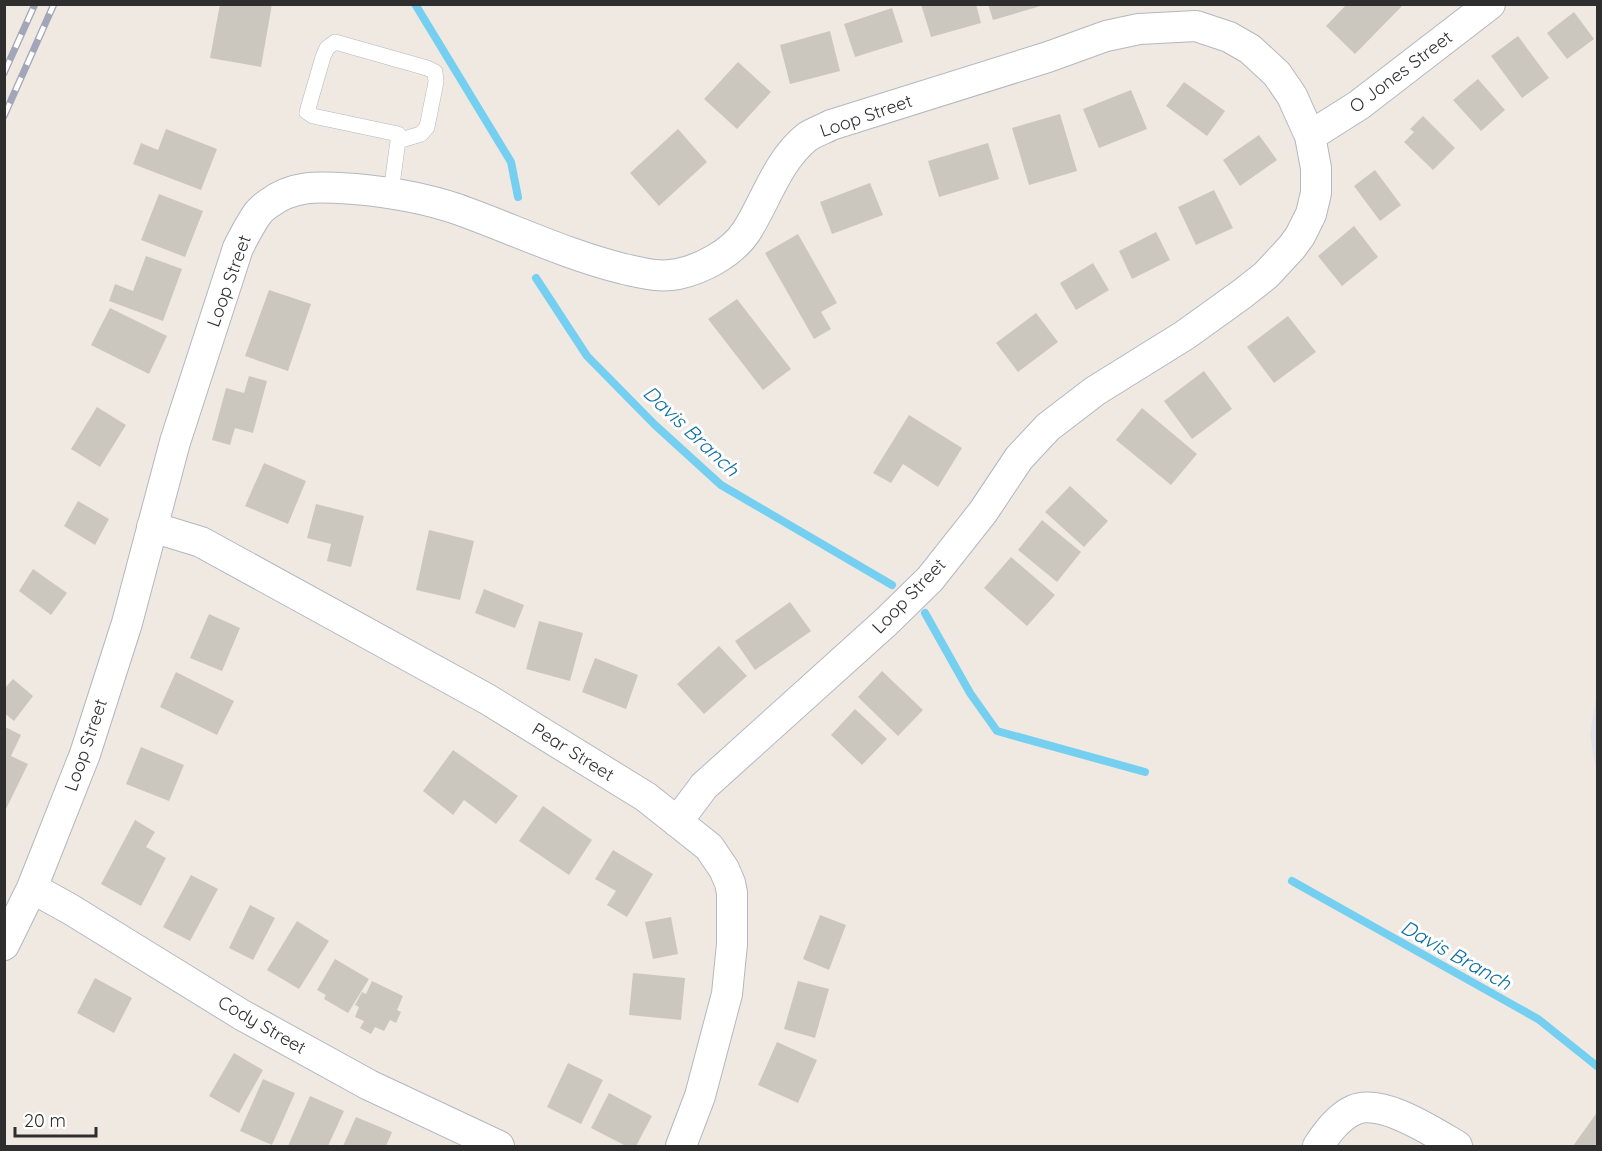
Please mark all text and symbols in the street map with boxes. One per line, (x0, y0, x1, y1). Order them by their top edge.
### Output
street label: O Jones Street (1345, 25, 1457, 118)
street label: Loop Street (817, 89, 915, 142)
street label: Loop Street (201, 232, 256, 330)
water label: Davis Branch (638, 380, 745, 482)
street label: Loop Street (867, 553, 950, 638)
street label: Loop Street (59, 696, 112, 794)
street label: Pear Street (528, 717, 619, 786)
water label: Davis Branch (1397, 914, 1516, 995)
street label: Cody Street (214, 990, 310, 1059)
scale bar (15, 1100, 96, 1138)
text: 20 m (24, 1109, 66, 1132)

